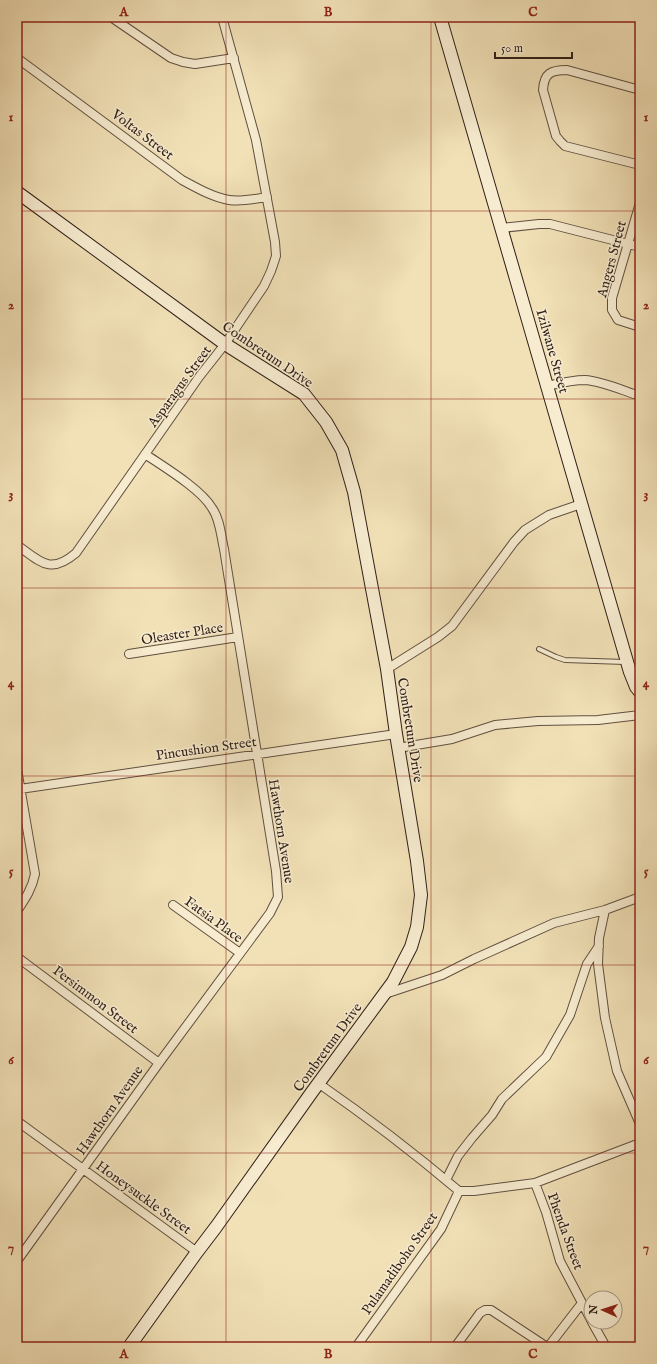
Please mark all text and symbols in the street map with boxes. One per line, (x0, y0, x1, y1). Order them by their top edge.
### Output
text: A (119, 4, 130, 21)
text: B (324, 4, 333, 21)
text: C (528, 4, 538, 21)
scale bar (495, 34, 572, 60)
text: 50 m (501, 41, 523, 56)
street label: Voltas Street (107, 105, 177, 164)
text: 1 (9, 109, 14, 126)
text: 1 (644, 109, 649, 126)
street label: Angers Street (593, 219, 631, 301)
text: 2 (8, 297, 14, 314)
text: 2 (643, 297, 649, 314)
street label: Izilwane Street (531, 307, 573, 396)
street label: Combretum Drive (219, 318, 317, 392)
street label: Asparagus Street (143, 342, 216, 432)
text: 3 (9, 486, 14, 503)
text: 3 (644, 486, 649, 503)
street label: Oleaster Place (140, 619, 225, 649)
text: 4 (8, 675, 15, 692)
text: 4 (643, 675, 650, 692)
street label: Combretum Drive (393, 676, 427, 784)
street label: Pincushion Street (155, 733, 258, 765)
street label: Hawthorn Avenue (264, 778, 298, 885)
text: 5 (9, 863, 14, 880)
text: 5 (644, 863, 649, 880)
street label: Fatsia Place (181, 893, 247, 947)
street label: Persimmon Street (49, 962, 142, 1038)
street label: Combretum Drive (289, 999, 367, 1096)
text: 6 (8, 1052, 14, 1069)
text: 6 (643, 1052, 649, 1069)
street label: Hawthorn Avenue (72, 1062, 148, 1159)
street label: Honeysuckle Street (92, 1157, 195, 1239)
street label: Phenda Street (543, 1190, 587, 1273)
street label: Pulamadiboho Street (358, 1209, 442, 1318)
text: 7 (8, 1240, 14, 1257)
text: 7 (643, 1240, 649, 1257)
north arrow (583, 1290, 623, 1330)
text: N (587, 1304, 601, 1316)
text: A (119, 1346, 130, 1363)
text: B (324, 1346, 333, 1363)
text: C (528, 1346, 538, 1363)

